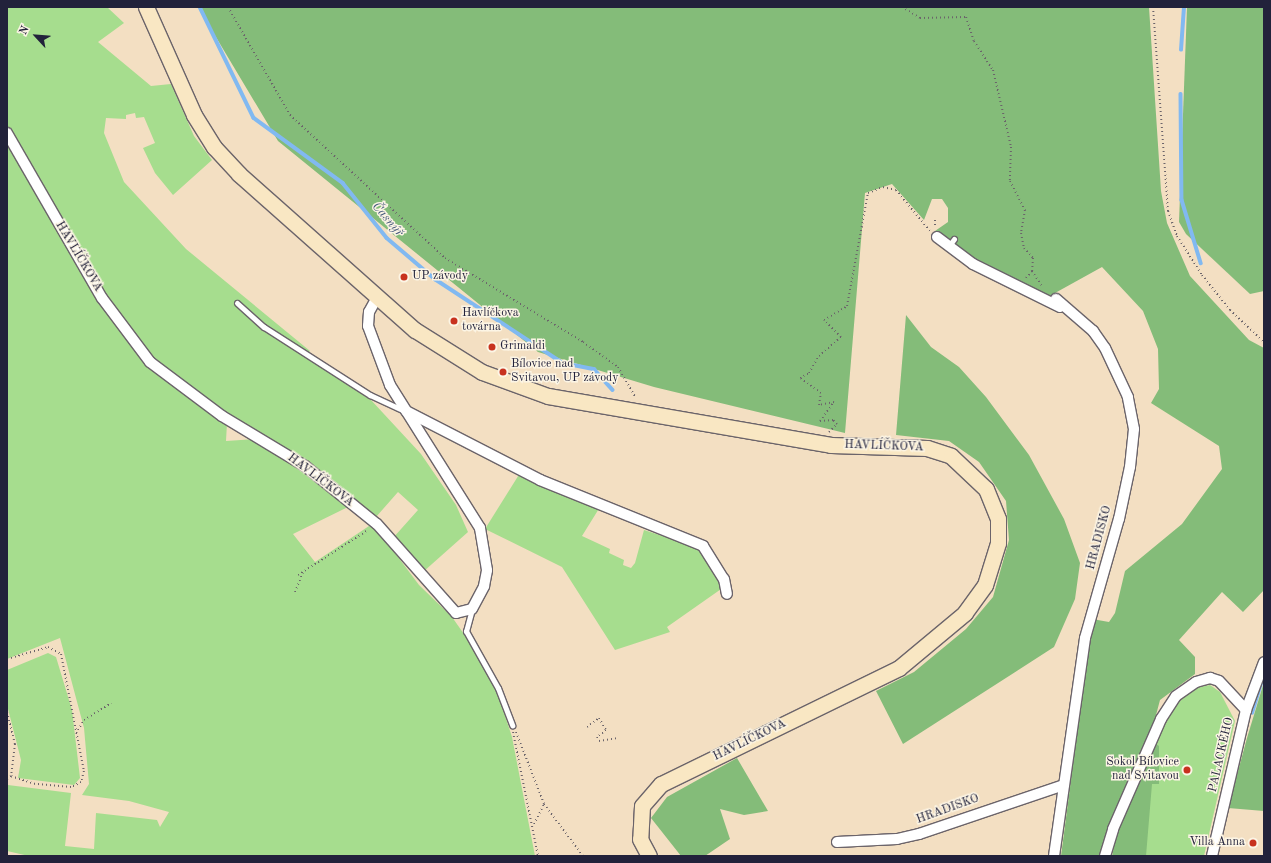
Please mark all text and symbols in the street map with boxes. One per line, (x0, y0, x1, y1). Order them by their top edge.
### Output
north arrow (16, 16, 56, 56)
text: N (18, 24, 32, 37)
water label: Časnýř (368, 199, 406, 241)
street label: HAVLÍČKOVA (51, 219, 105, 295)
place label: UP závody (412, 270, 468, 284)
marker: UP závody (399, 272, 409, 282)
place label: Havlíčkova továrna (462, 307, 519, 335)
marker: Havlíčkova továrna (449, 316, 459, 326)
place label: Grimaldi (500, 340, 545, 354)
marker: Grimaldi (487, 342, 497, 352)
place label: Bílovice nad Svitavou, UP závody (511, 358, 619, 386)
marker: Bílovice nad Svitavou, UP závody (498, 367, 508, 377)
street label: HAVLÍČKOVA (844, 438, 924, 456)
street label: HAVLÍČKOVA (284, 451, 356, 511)
street label: HRADISKO (1085, 504, 1115, 572)
street label: PALACKÉHO (1206, 716, 1238, 794)
street label: HAVLÍČKOVA (711, 717, 789, 765)
place label: Sokol Bílovice nad Svitavou (1106, 756, 1179, 784)
marker: Sokol Bílovice nad Svitavou (1182, 765, 1192, 775)
street label: HRADISKO (915, 792, 981, 828)
place label: Villa Anna (1189, 836, 1245, 850)
marker: Villa Anna (1248, 838, 1258, 848)

